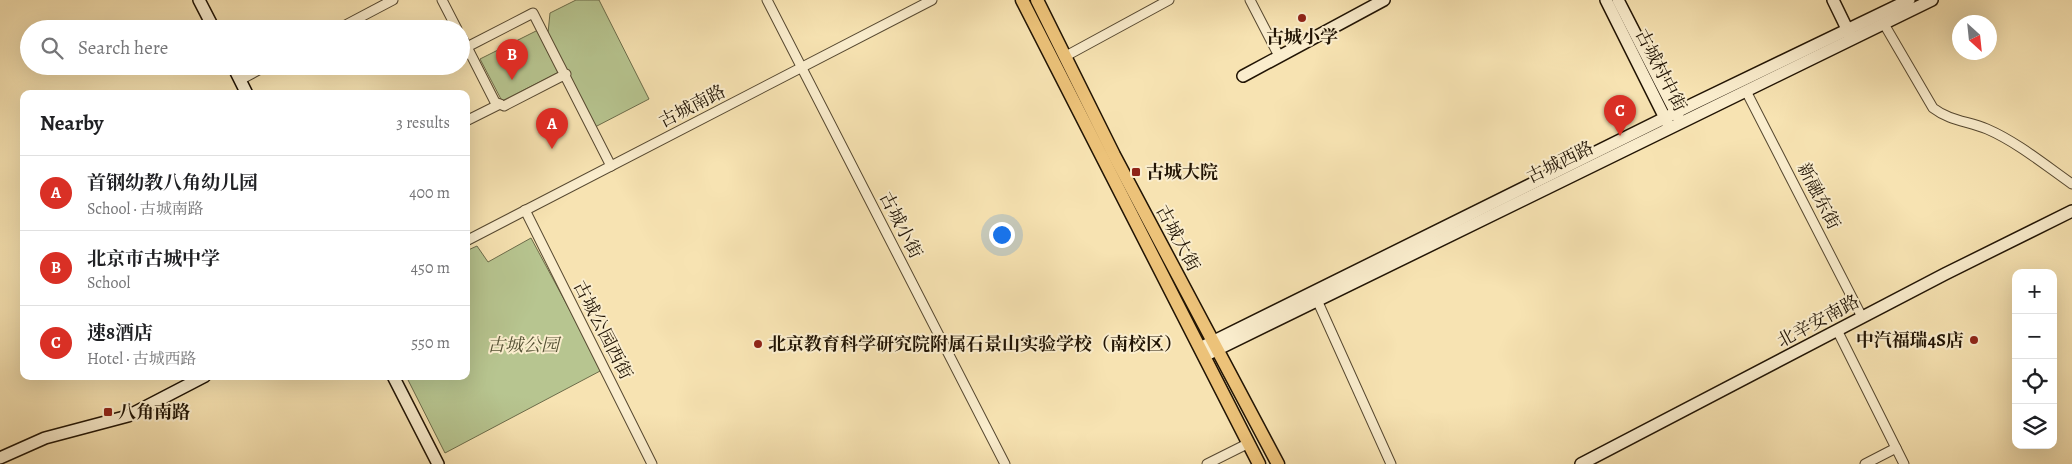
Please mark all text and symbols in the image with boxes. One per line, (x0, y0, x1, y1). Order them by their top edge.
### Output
marker: 古城小学 (1296, 12, 1308, 24)
north arrow (1952, 15, 1997, 60)
search box (20, 20, 470, 75)
street label: 古城村中街 (1630, 24, 1692, 116)
place label: 古城小学 (1266, 25, 1338, 49)
icon: search (38, 34, 66, 62)
text: Search here (78, 35, 168, 61)
pin: B (496, 39, 528, 80)
street label: 古城南路 (654, 79, 730, 133)
pin: C (1604, 95, 1636, 136)
pin: A (536, 108, 568, 149)
text: Nearby (40, 109, 103, 137)
text: 3 results (396, 112, 450, 134)
street label: 古城西路 (1522, 135, 1598, 189)
street label: 新融东街 (1792, 158, 1846, 234)
place label: 古城大院 (1146, 160, 1218, 184)
marker: 古城大院 (1130, 166, 1142, 178)
text: 首钢幼教八角幼儿园 (87, 170, 258, 196)
text: A (51, 182, 61, 204)
text: 400 m (409, 182, 450, 204)
street label: 古城小街 (874, 187, 928, 263)
text: School · 古城南路 (87, 198, 204, 220)
street label: 古城大街 (1151, 201, 1205, 275)
your location (989, 222, 1015, 248)
text: 北京市古城中学 (87, 246, 220, 272)
text: B (51, 257, 61, 279)
text: 450 m (411, 257, 450, 279)
map controls (2012, 269, 2057, 449)
button: + (2012, 269, 2057, 314)
text: School (87, 272, 130, 294)
street label: 古城公园西街 (568, 276, 638, 384)
street label: 北辛安南路 (1773, 289, 1863, 353)
button: − (2012, 314, 2057, 359)
text: 速8酒店 (87, 320, 153, 346)
place label: 中汽福瑞4S店 (1856, 328, 1964, 352)
text: C (51, 332, 61, 354)
text: 550 m (411, 332, 450, 354)
place label: 北京教育科学研究院附属石景山实验学校（南校区） (768, 332, 1182, 356)
park label: 古城公园 (487, 333, 562, 357)
marker: 中汽福瑞4S店 (1968, 334, 1980, 346)
marker: 北京教育科学研究院附属石景山实验学校（南校区） (752, 338, 764, 350)
text: Hotel · 古城西路 (87, 348, 197, 370)
button: locate (2012, 359, 2057, 404)
place label: 八角南路 (118, 400, 190, 424)
button: layers (2012, 404, 2057, 449)
marker: 八角南路 (102, 406, 114, 418)

